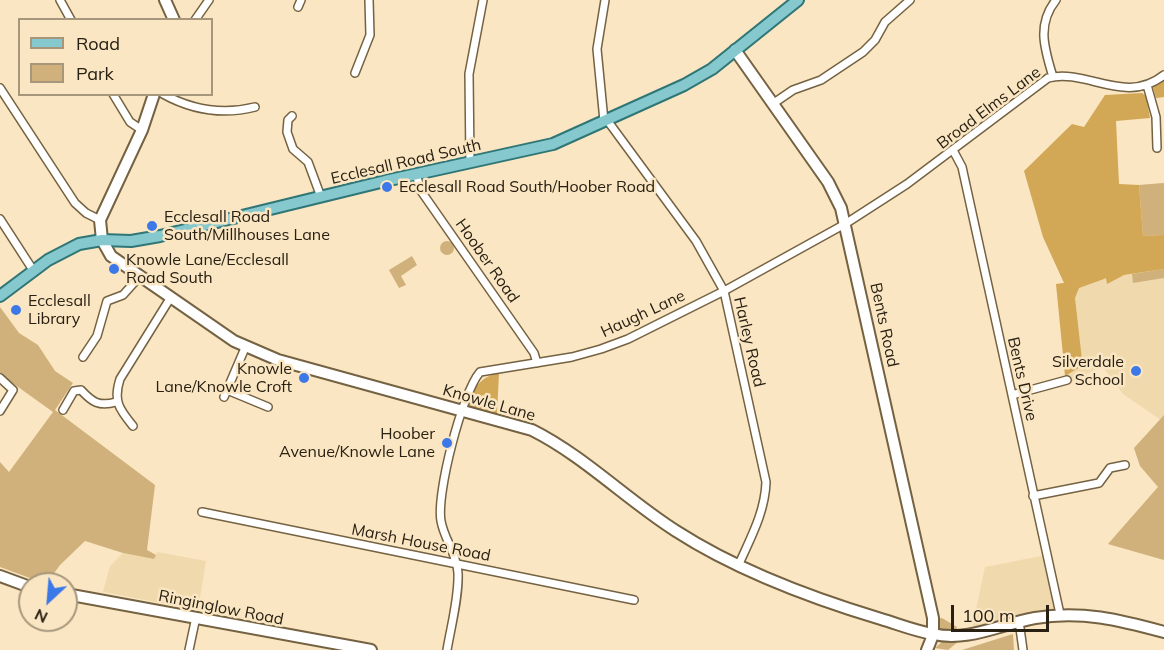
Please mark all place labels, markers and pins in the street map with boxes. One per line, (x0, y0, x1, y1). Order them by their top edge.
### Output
place label: Ecclesall Road South/Hoober Road (399, 177, 655, 197)
marker: Ecclesall Road South/Hoober Road (380, 180, 394, 194)
place label: Ecclesall Road South/Millhouses Lane (164, 207, 330, 245)
marker: Ecclesall Road South/Millhouses Lane (145, 219, 159, 233)
place label: Knowle Lane/Ecclesall Road South (126, 250, 289, 288)
marker: Knowle Lane/Ecclesall Road South (107, 262, 121, 276)
place label: Ecclesall Library (28, 291, 91, 329)
marker: Ecclesall Library (9, 303, 23, 317)
place label: Silverdale School (1052, 352, 1124, 390)
place label: Knowle Lane/Knowle Croft (156, 359, 292, 397)
marker: Silverdale School (1129, 364, 1143, 378)
marker: Knowle Lane/Knowle Croft (297, 371, 311, 385)
place label: Hoober Avenue/Knowle Lane (279, 424, 435, 462)
marker: Hoober Avenue/Knowle Lane (440, 436, 454, 450)

